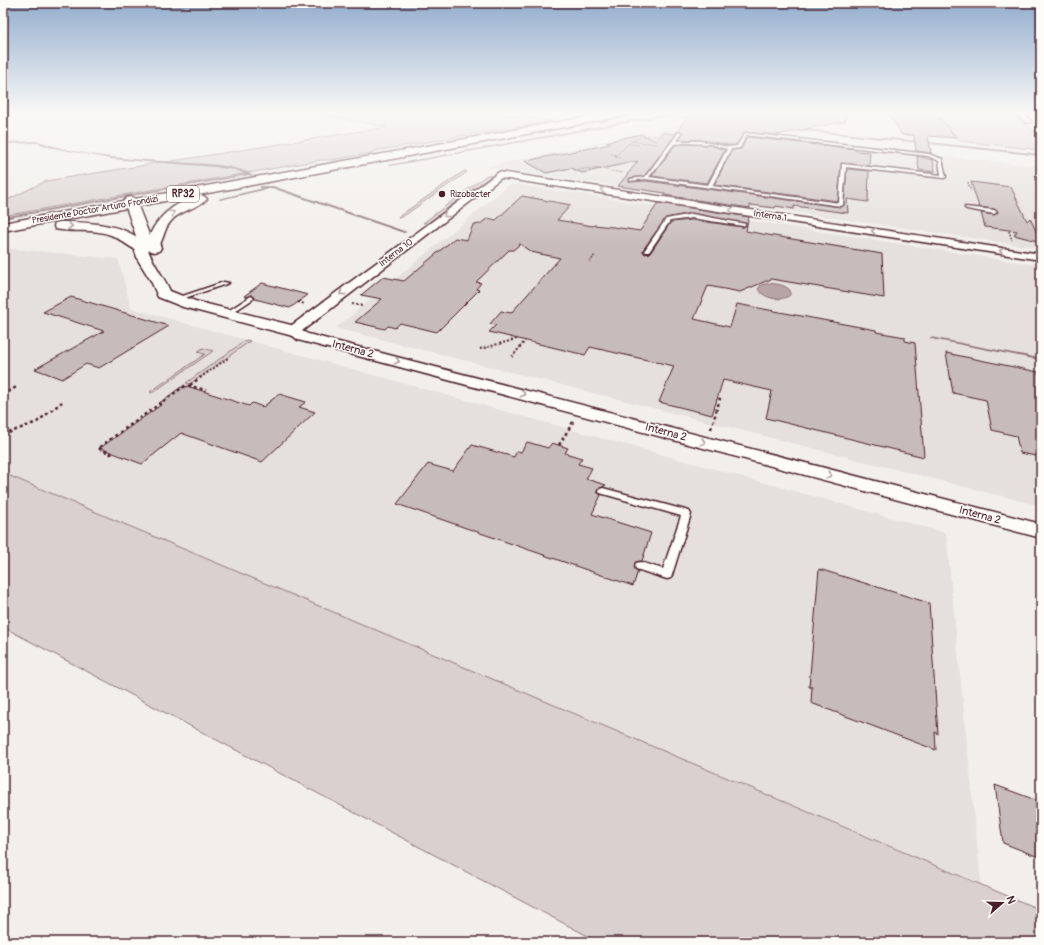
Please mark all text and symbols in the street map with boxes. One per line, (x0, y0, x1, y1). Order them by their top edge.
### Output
road number: RP32 (167, 186, 199, 202)
one-way arrow (600, 186, 606, 195)
marker: Rizobacter (437, 189, 447, 199)
place label: Rizobacter (450, 189, 492, 200)
street label: Presidente Doctor Arturo Frondizi (31, 193, 159, 227)
one-way arrow (728, 206, 735, 215)
street label: Interna 1 (753, 208, 787, 224)
one-way arrow (443, 210, 450, 217)
one-way arrow (168, 211, 175, 218)
one-way arrow (67, 222, 73, 230)
one-way arrow (871, 228, 877, 236)
street label: Interna 10 (377, 237, 415, 269)
one-way arrow (999, 247, 1006, 256)
one-way arrow (340, 289, 347, 296)
street label: Interna 2 (331, 337, 375, 361)
one-way arrow (394, 356, 401, 365)
one-way arrow (519, 389, 526, 398)
street label: Interna 2 (644, 420, 688, 444)
one-way arrow (700, 437, 706, 445)
one-way arrow (825, 470, 832, 479)
street label: Interna 2 (958, 503, 1002, 527)
north arrow (982, 883, 1022, 923)
text: N (1004, 894, 1018, 906)

